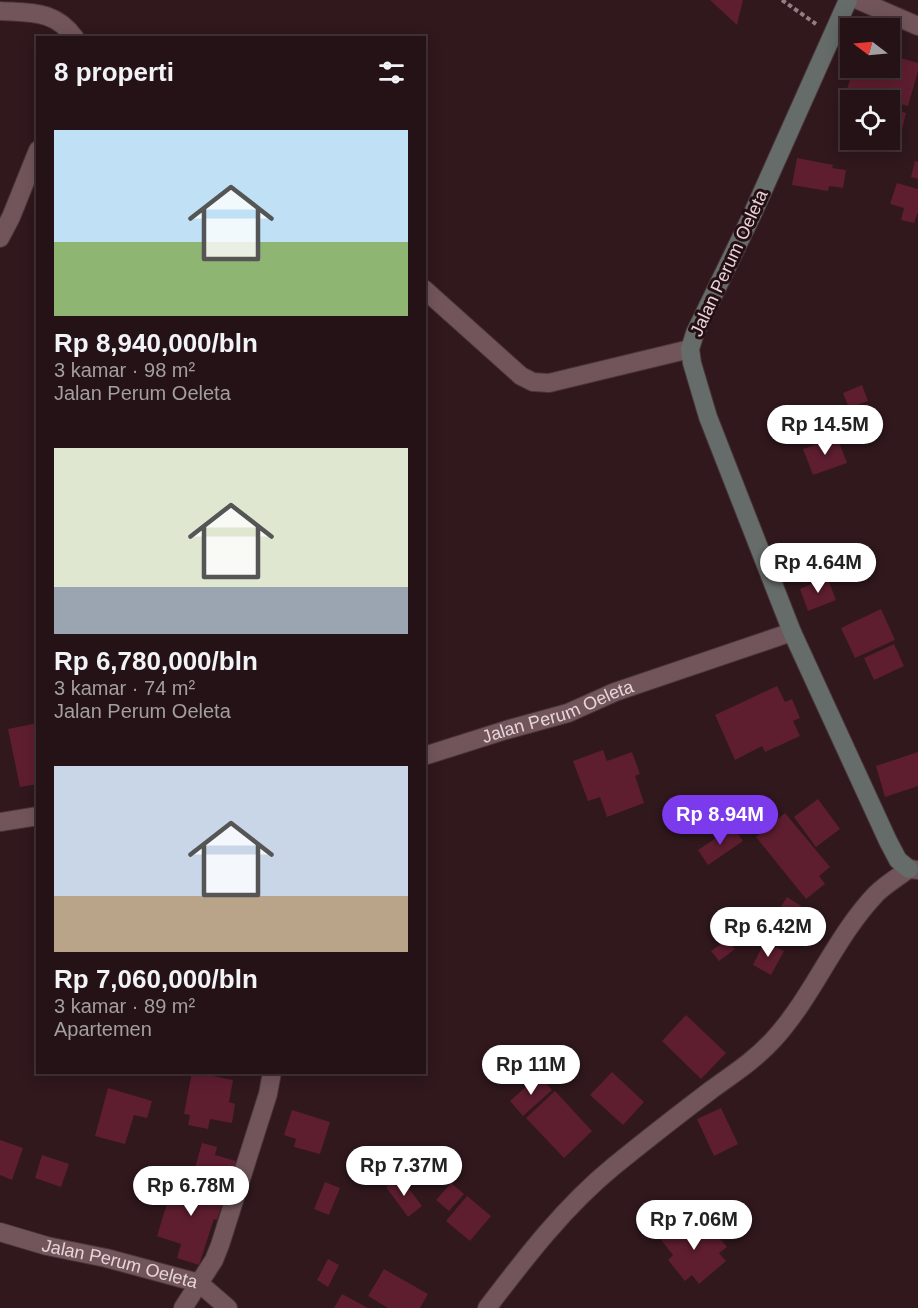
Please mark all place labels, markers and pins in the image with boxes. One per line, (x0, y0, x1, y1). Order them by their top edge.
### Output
pin: Rp 14.5M (763, 405, 887, 456)
pin: Rp 4.64M (756, 543, 880, 594)
pin: Rp 8.94M (658, 795, 782, 846)
pin: Rp 6.42M (706, 907, 830, 958)
pin: Rp 11M (482, 1045, 580, 1096)
pin: Rp 7.37M (342, 1146, 466, 1197)
pin: Rp 6.78M (129, 1166, 253, 1217)
pin: Rp 7.06M (632, 1200, 756, 1251)

